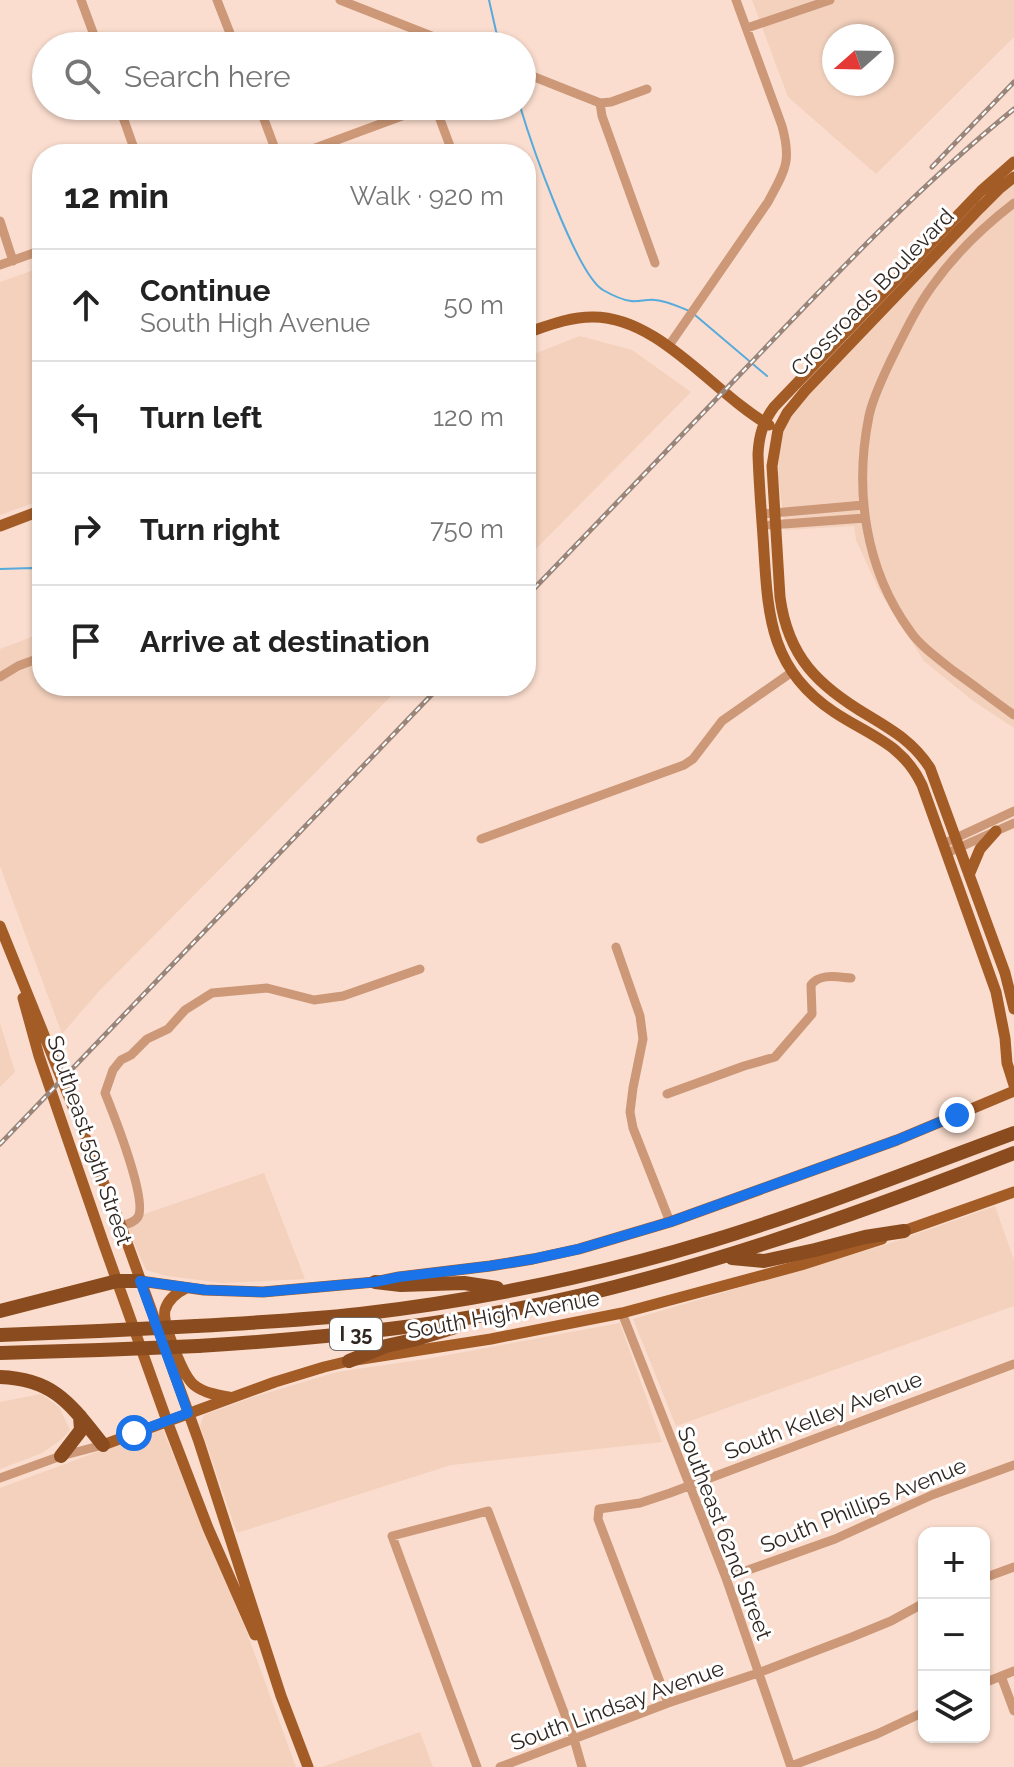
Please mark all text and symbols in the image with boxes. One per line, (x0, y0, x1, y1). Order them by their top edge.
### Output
north arrow (822, 24, 894, 96)
search box (32, 32, 536, 120)
icon: search (60, 54, 104, 98)
text: Search here (124, 59, 291, 94)
text: 12 min (64, 176, 169, 216)
text: Walk · 920 m (350, 181, 504, 211)
street label: Crossroads Boulevard (785, 203, 959, 381)
text: Continue (140, 273, 271, 308)
icon: ahead (64, 283, 108, 327)
text: 50 m (443, 290, 504, 320)
text: South High Avenue (140, 308, 370, 338)
icon: left (64, 395, 108, 439)
text: Turn left (140, 400, 262, 435)
text: 120 m (433, 402, 504, 432)
icon: right (64, 507, 108, 551)
text: Turn right (140, 512, 280, 547)
text: 750 m (430, 514, 504, 544)
icon: arrive (64, 619, 108, 663)
text: Arrive at destination (140, 624, 430, 659)
street label: Southeast 59th Street (42, 1032, 138, 1249)
route end (939, 1097, 975, 1133)
street label: South High Avenue (405, 1284, 601, 1344)
road number: I 35 (330, 1318, 382, 1350)
street label: South Kelley Avenue (720, 1365, 926, 1465)
route start (116, 1415, 152, 1451)
street label: Southeast 62nd Street (672, 1423, 778, 1644)
street label: South Phillips Avenue (756, 1452, 970, 1558)
map controls (918, 1527, 990, 1743)
button: + (918, 1527, 990, 1599)
button: − (918, 1599, 990, 1671)
street label: South Lindsay Avenue (507, 1654, 727, 1756)
button: layers (918, 1671, 990, 1743)

